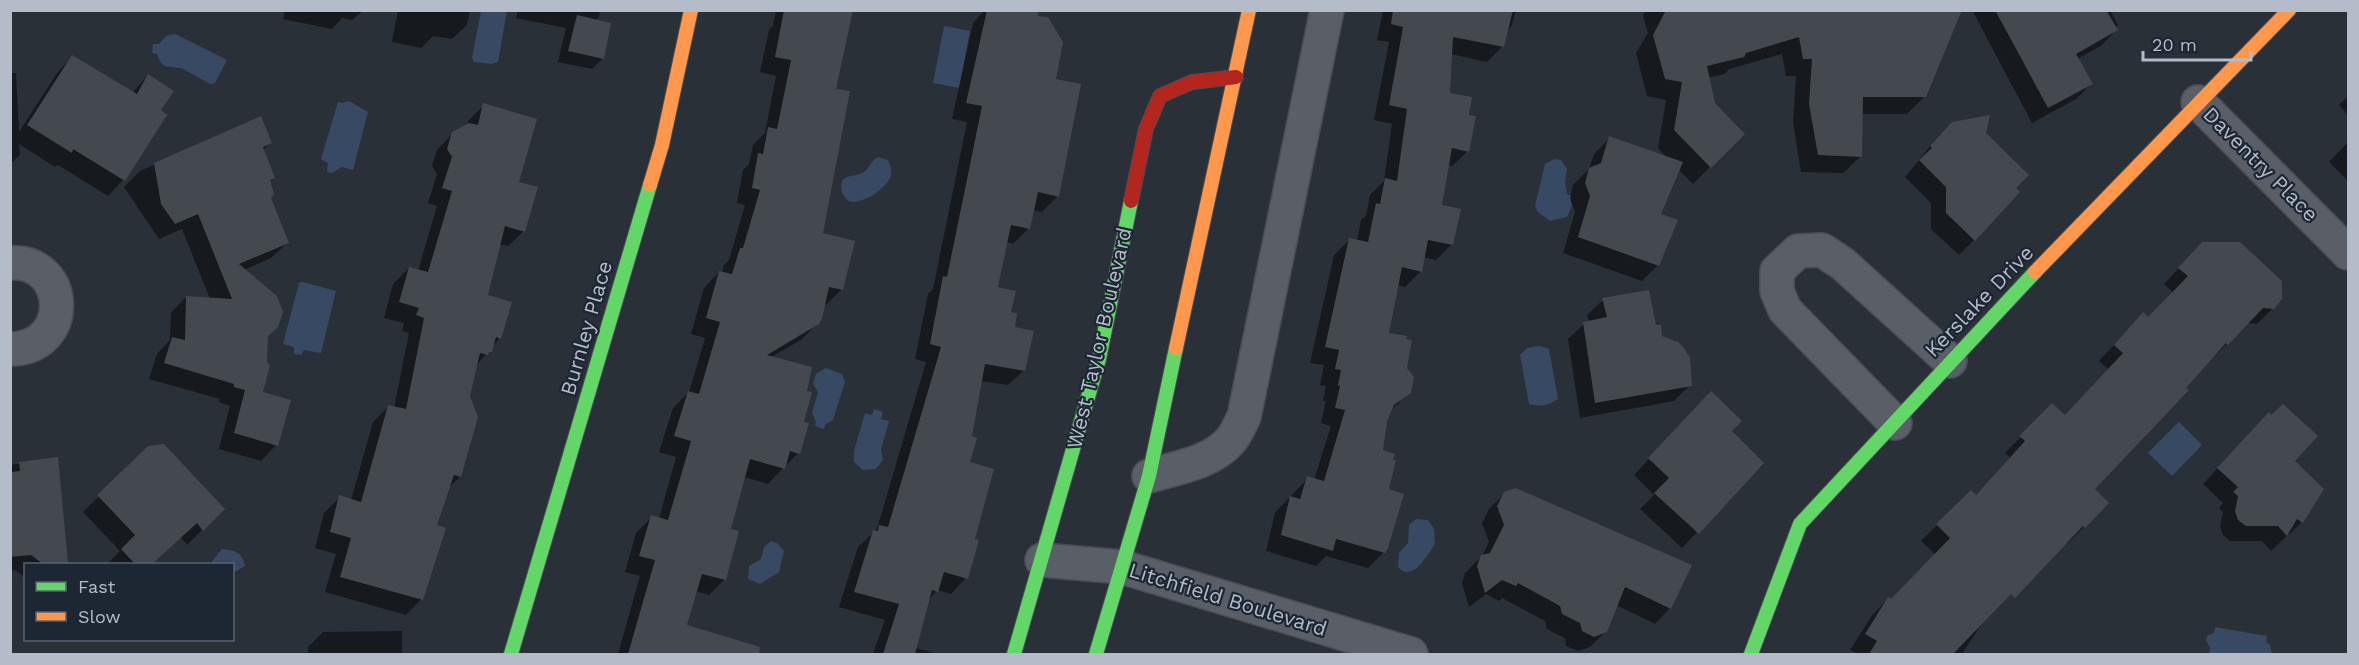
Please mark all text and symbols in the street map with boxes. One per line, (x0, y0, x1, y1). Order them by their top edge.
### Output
scale bar (2143, 24, 2251, 62)
text: 20 m (2152, 34, 2197, 55)
street label: Daventry Place (2198, 101, 2324, 227)
street label: West Taylor Boulevard (1061, 225, 1137, 451)
street label: Kerslake Drive (1919, 240, 2039, 362)
street label: Burnley Place (555, 258, 617, 398)
street label: Litchfield Boulevard (1126, 557, 1330, 641)
legend (24, 563, 234, 641)
text: Fast (78, 576, 116, 597)
text: Slow (78, 606, 121, 627)

